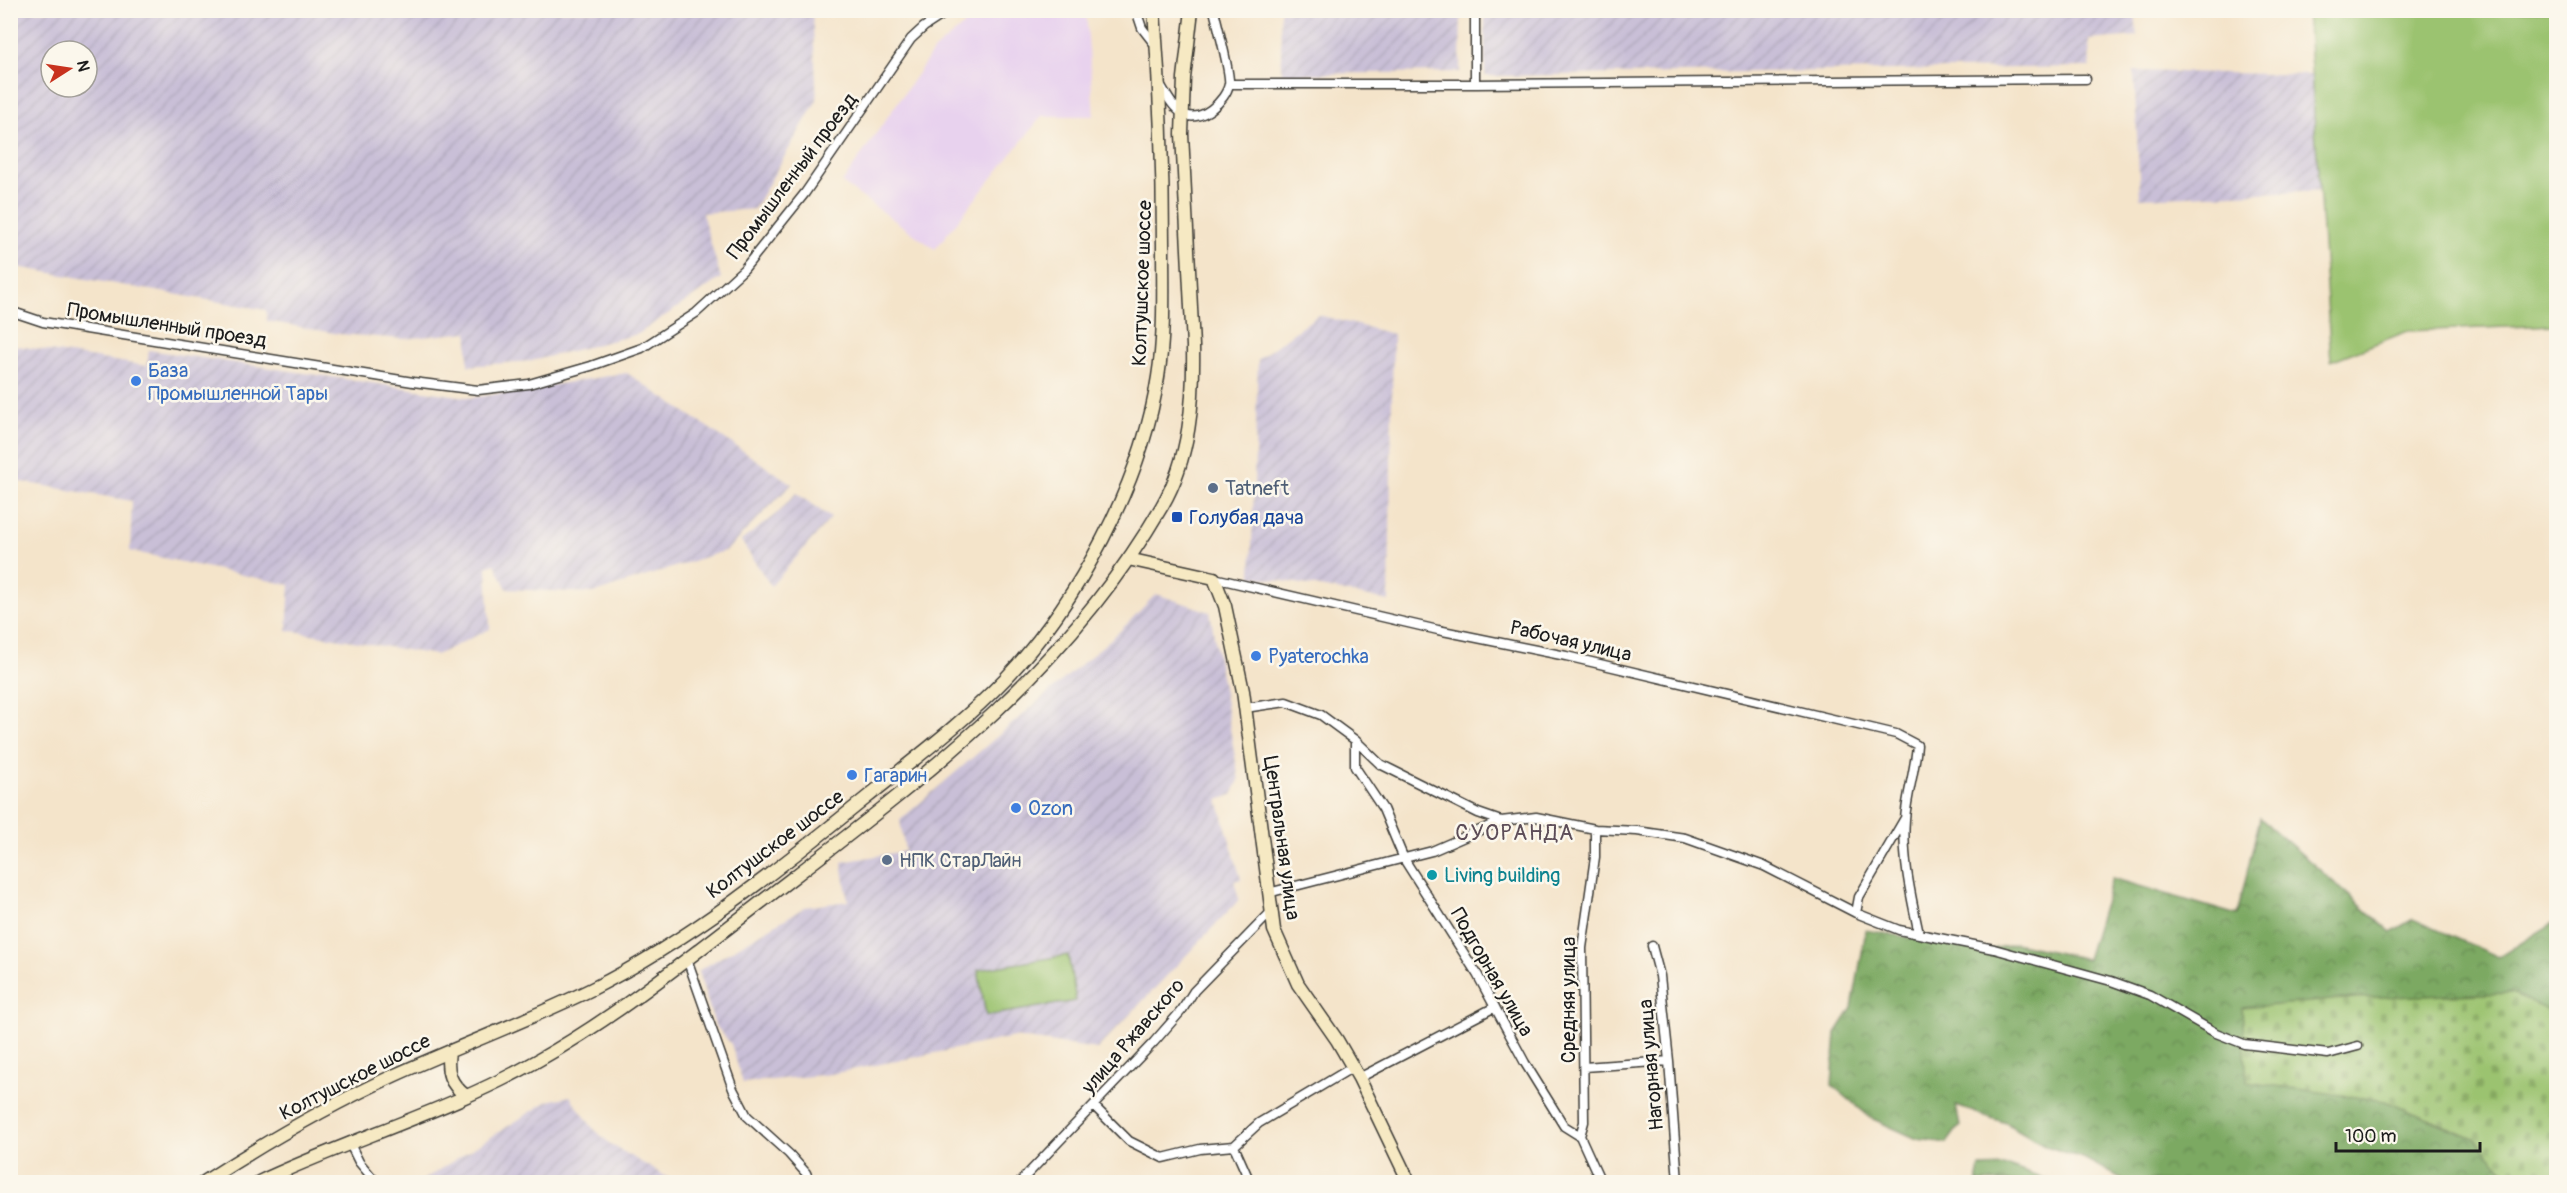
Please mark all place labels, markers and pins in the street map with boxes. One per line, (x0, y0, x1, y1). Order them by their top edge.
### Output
place label: База Промышленной Тары (148, 358, 328, 406)
marker: База Промышленной Тары (129, 374, 143, 388)
place label: Tatneft (1225, 476, 1290, 501)
marker: Tatneft (1206, 481, 1220, 495)
place label: Голубая дача (1189, 505, 1304, 530)
marker: Голубая дача (1170, 510, 1184, 524)
place label: Pyaterochka (1268, 644, 1369, 669)
marker: Pyaterochka (1249, 649, 1263, 663)
place label: Гагарин (864, 763, 927, 788)
marker: Гагарин (845, 768, 859, 782)
place label: Ozon (1028, 796, 1073, 821)
marker: Ozon (1009, 801, 1023, 815)
place label: НПК СтарЛайн (899, 848, 1021, 873)
marker: НПК СтарЛайн (880, 853, 894, 867)
place label: Living building (1444, 863, 1560, 888)
marker: Living building (1425, 868, 1439, 882)

